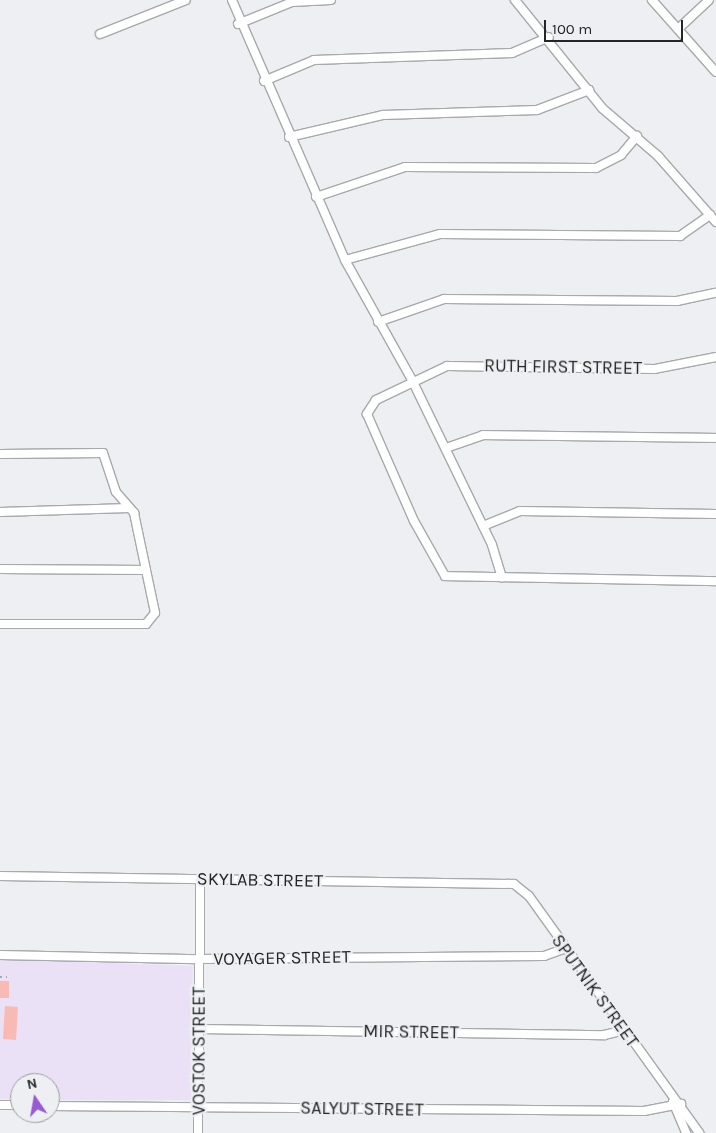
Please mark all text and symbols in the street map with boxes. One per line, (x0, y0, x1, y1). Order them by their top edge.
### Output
scale bar (546, 10, 685, 42)
text: 100 m (552, 20, 592, 38)
street label: RUTH FIRST STREET (484, 355, 642, 379)
street label: SKYLAB STREET (197, 868, 323, 892)
street label: SPUTNIK STREET (547, 930, 643, 1052)
street label: VOYAGER STREET (213, 946, 351, 970)
street label: VOSTOK STREET (188, 987, 210, 1115)
street label: MIR STREET (363, 1020, 459, 1044)
north arrow (10, 1073, 60, 1123)
text: N (25, 1074, 39, 1093)
street label: SALYUT STREET (300, 1097, 424, 1121)

